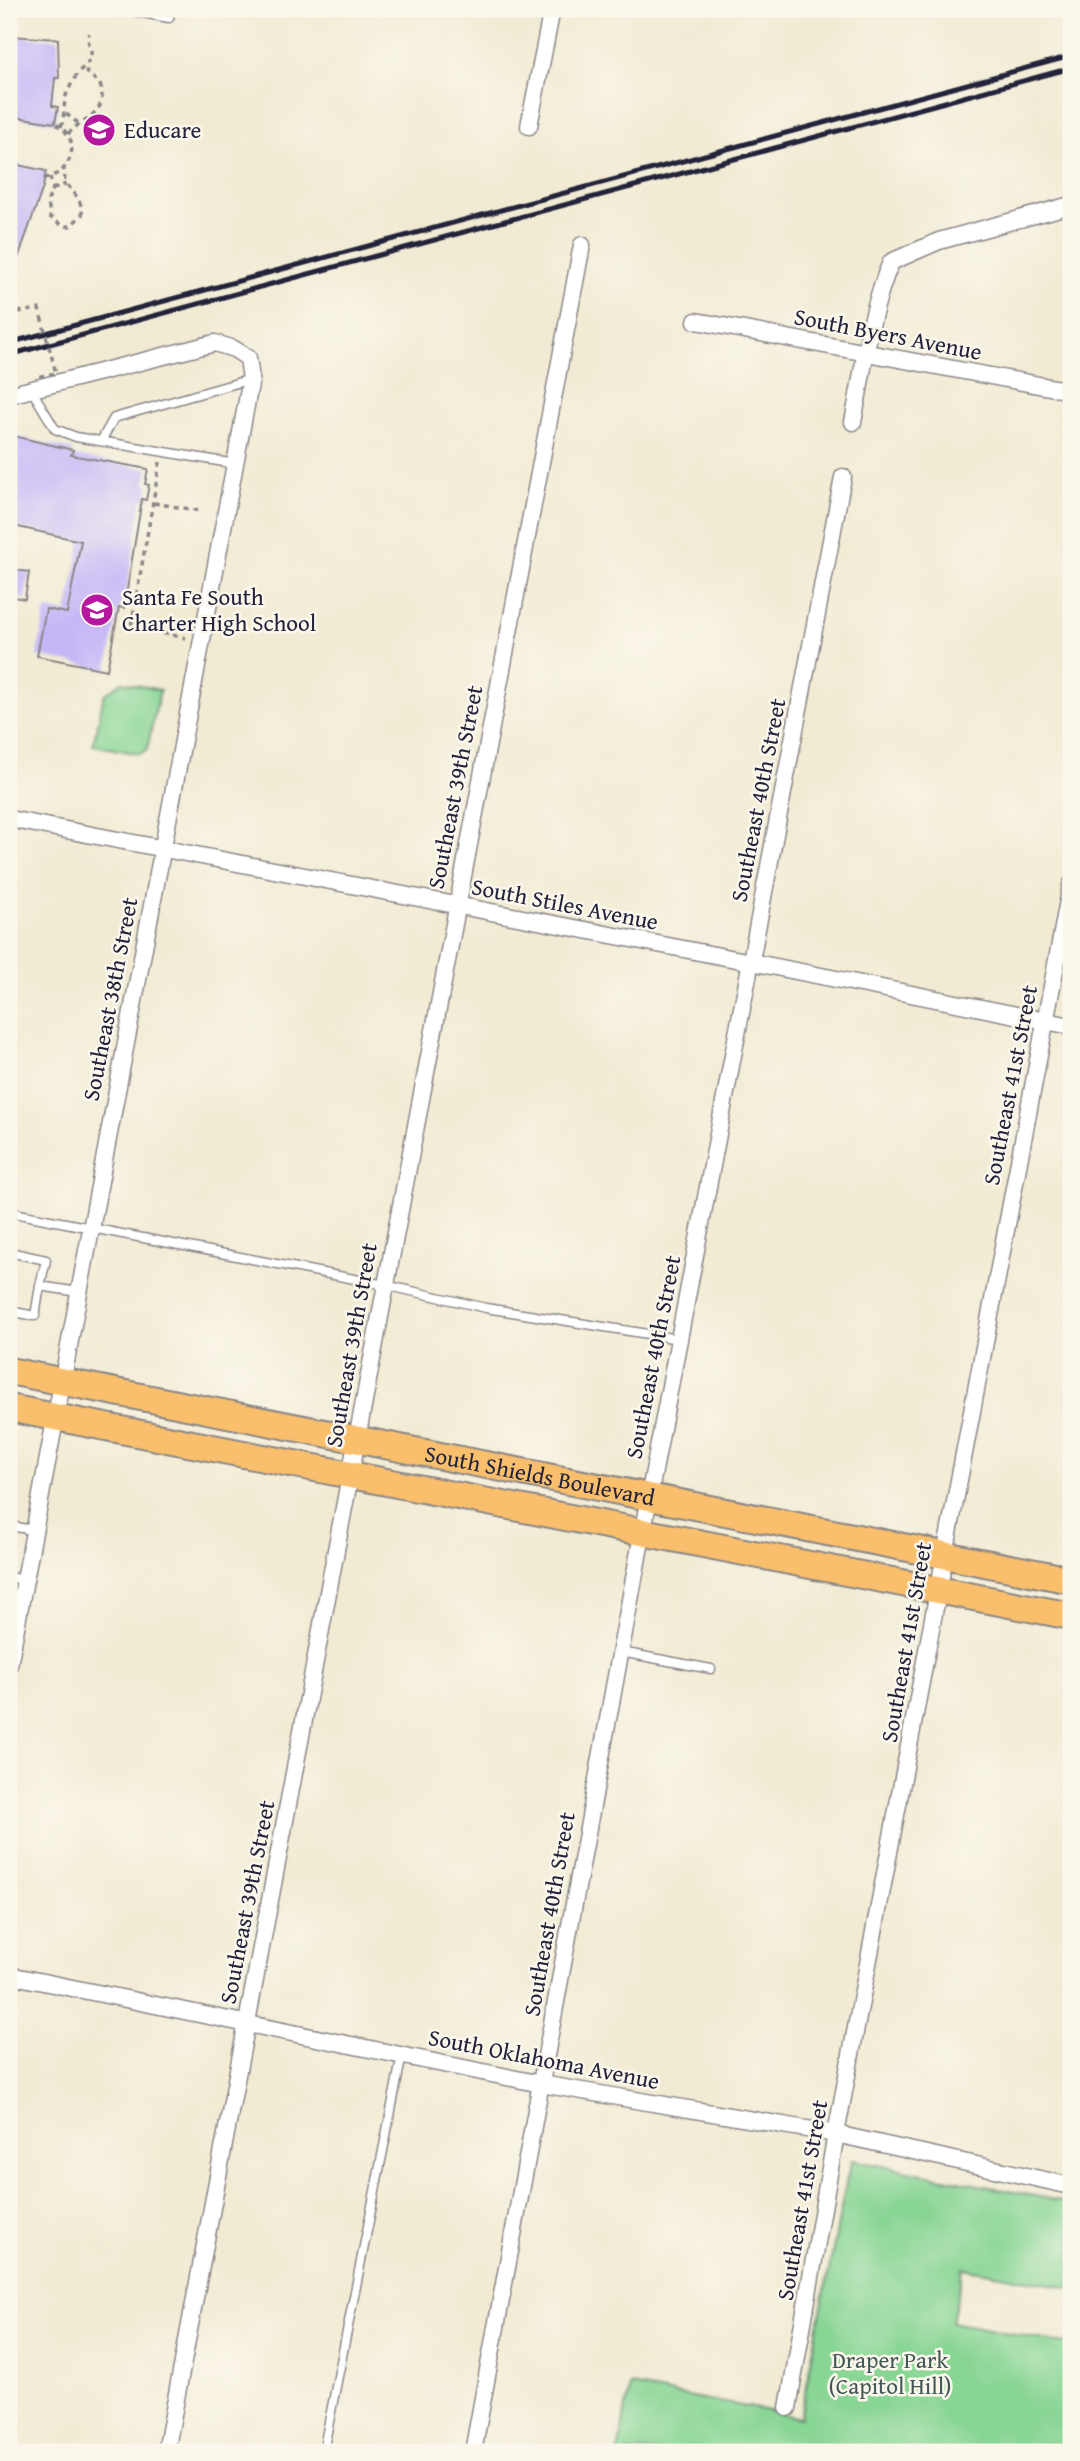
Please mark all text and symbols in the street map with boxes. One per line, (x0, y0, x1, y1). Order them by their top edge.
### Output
school or university icon: Educare (80, 111, 118, 149)
place label: Educare (124, 113, 201, 146)
street label: South Byers Avenue (791, 299, 985, 368)
place label: Santa Fe South Charter High School (122, 580, 316, 639)
school or university icon: Santa Fe South Charter High School (78, 591, 116, 629)
street label: Southeast 39th Street (419, 682, 490, 892)
street label: Southeast 40th Street (722, 695, 793, 905)
street label: South Stiles Avenue (469, 869, 661, 938)
street label: Southeast 38th Street (74, 894, 145, 1104)
street label: Southeast 41st Street (974, 982, 1045, 1188)
street label: Southeast 39th Street (316, 1240, 385, 1450)
street label: Southeast 40th Street (617, 1252, 688, 1462)
street label: South Shields Boulevard (422, 1436, 659, 1514)
street label: Southeast 41st Street (872, 1539, 939, 1745)
street label: Southeast 39th Street (211, 1797, 282, 2007)
street label: Southeast 40th Street (514, 1809, 583, 2019)
street label: South Oklahoma Avenue (426, 2020, 662, 2097)
street label: Southeast 41st Street (768, 2097, 835, 2303)
park label: Draper Park (Capitol Hill) (828, 2343, 952, 2402)

